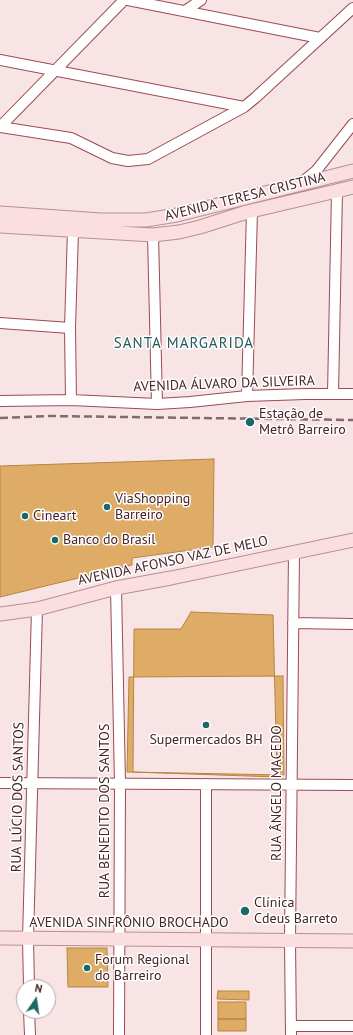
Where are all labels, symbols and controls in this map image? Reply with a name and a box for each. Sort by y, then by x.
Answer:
street label: AVENIDA TERESA CRISTINA [163,169,327,225]
district label: SANTA MARGARIDA [114,335,254,353]
street label: AVENIDA ÁLVARO DA SILVEIRA [133,372,315,396]
place label: Estação de Metrô Barreiro [259,406,346,438]
marker: Estação de Metrô Barreiro [244,416,256,428]
place label: ViaShopping Barreiro [115,491,190,524]
marker: ViaShopping Barreiro [102,502,112,512]
place label: Cineart [33,508,76,524]
marker: Cineart [20,511,30,521]
place label: Banco do Brasil [63,532,155,548]
street label: AVENIDA AFONSO VAZ DE MELO [76,533,270,589]
marker: Banco do Brasil [50,535,60,545]
marker: Supermercados BH [201,720,211,730]
street label: RUA LÚCIO DOS SANTOS [8,722,28,872]
street label: RUA BENEDITO DOS SANTOS [97,724,113,898]
street label: RUA ÂNGELO MACEDO [269,725,285,861]
place label: Supermercados BH [149,732,263,748]
place label: Clínica Cdeus Barreto [254,895,338,928]
marker: Clínica Cdeus Barreto [239,905,251,917]
street label: AVENIDA SINFRÔNIO BROCHADO [29,915,229,931]
place label: Forum Regional do Barreiro [95,952,189,984]
marker: Forum Regional do Barreiro [82,963,92,973]
north arrow [16,979,56,1019]
text: N [33,981,44,996]

